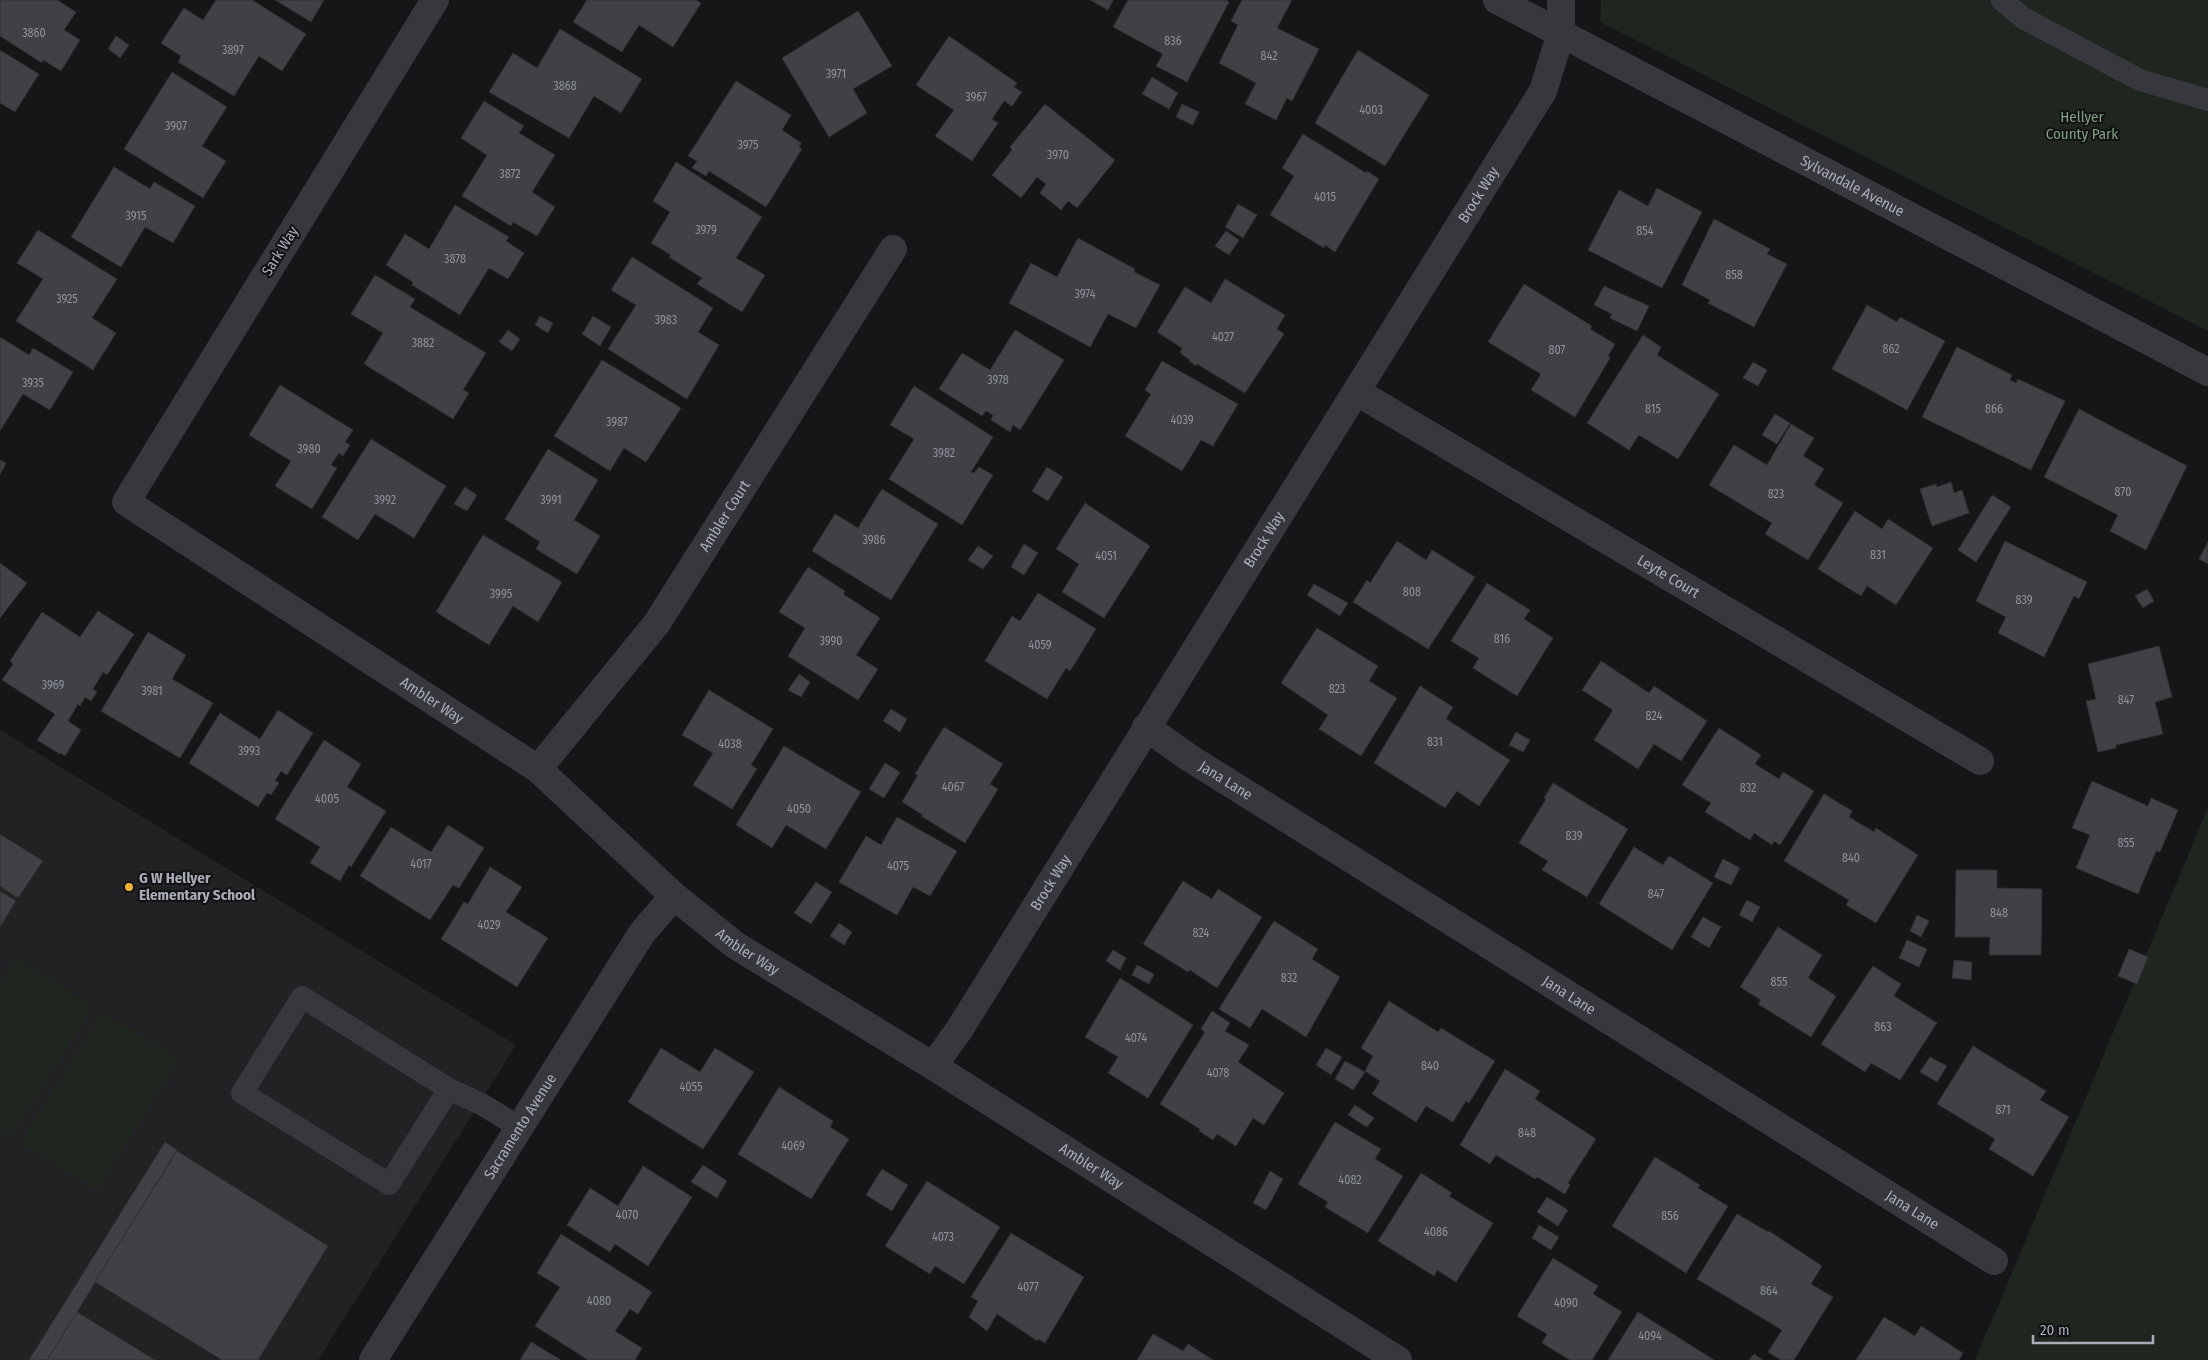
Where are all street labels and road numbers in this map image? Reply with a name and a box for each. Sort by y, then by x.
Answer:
street label: Sylvandale Avenue [1797,151,1907,220]
street label: Brock Way [1454,163,1503,226]
street label: Sark Way [258,223,302,279]
street label: Ambler Court [695,477,754,555]
street label: Brock Way [1240,508,1288,571]
street label: Leyte Court [1634,551,1703,602]
street label: Ambler Way [397,673,467,728]
street label: Jana Lane [1196,757,1256,804]
street label: Brock Way [1027,851,1075,914]
street label: Ambler Way [712,924,783,979]
street label: Jana Lane [1539,972,1599,1019]
street label: Sacramento Avenue [480,1070,560,1183]
street label: Ambler Way [1056,1139,1127,1193]
street label: Jana Lane [1882,1187,1942,1233]

